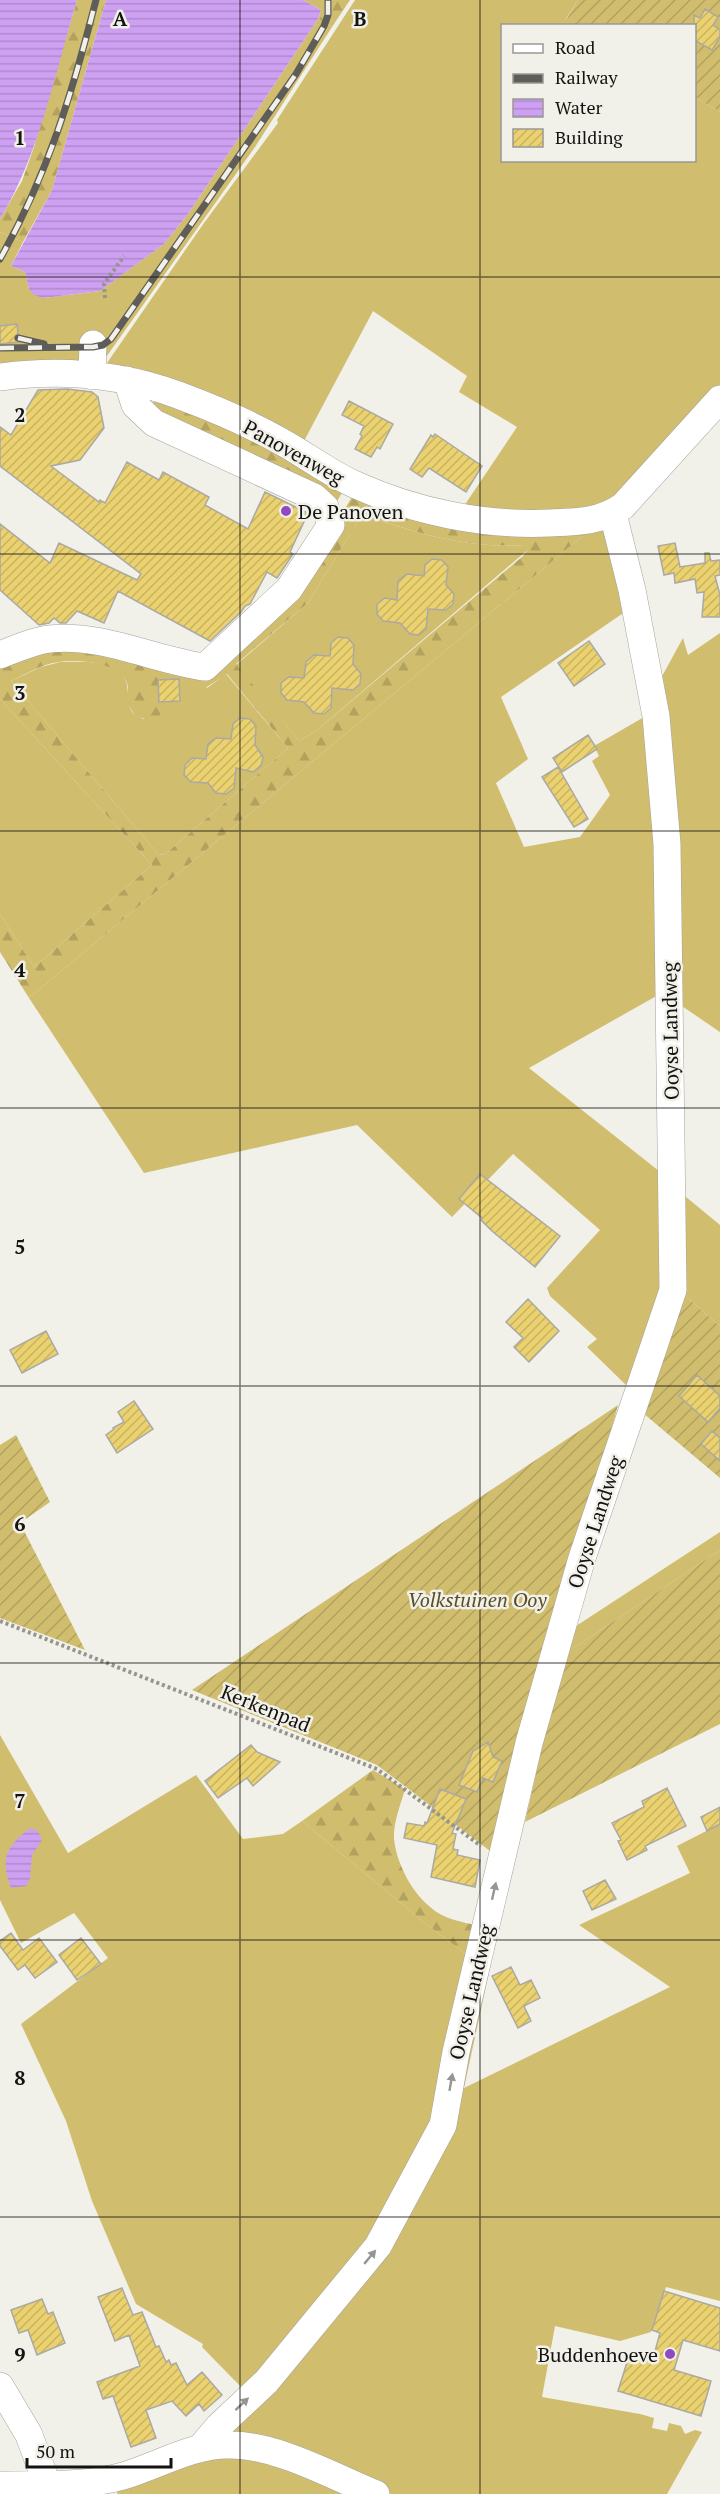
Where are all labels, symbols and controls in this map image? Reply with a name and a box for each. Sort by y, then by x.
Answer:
text: A [113,5,128,32]
text: B [354,5,367,32]
legend [501,24,696,162]
text: Road [555,35,595,59]
text: Railway [555,65,619,89]
text: Water [555,95,602,119]
text: 1 [14,124,26,151]
text: Building [555,125,623,149]
text: 2 [14,401,26,428]
street label: Panovenweg [239,413,350,491]
place label: De Panoven [298,498,403,525]
marker: De Panoven [279,504,293,518]
text: 3 [14,679,26,706]
text: 4 [14,956,26,983]
street label: Ooyse Landweg [655,961,685,1100]
text: 5 [14,1233,26,1260]
street label: Ooyse Landweg [561,1452,629,1592]
text: 6 [14,1510,26,1537]
park label: Volkstuinen Ooy [407,1586,547,1613]
street label: Kerkenpad [217,1678,315,1738]
text: 7 [14,1787,26,1814]
one-way arrow [489,1882,499,1901]
street label: Ooyse Landweg [442,1921,500,2062]
text: 8 [14,2064,26,2091]
one-way arrow [447,2072,456,2091]
one-way arrow [363,2249,375,2264]
text: 9 [14,2341,26,2368]
place label: Buddenhoeve [538,2341,658,2368]
marker: Buddenhoeve [663,2347,677,2361]
one-way arrow [235,2397,250,2411]
scale bar [27,2431,171,2469]
text: 50 m [36,2439,76,2463]

